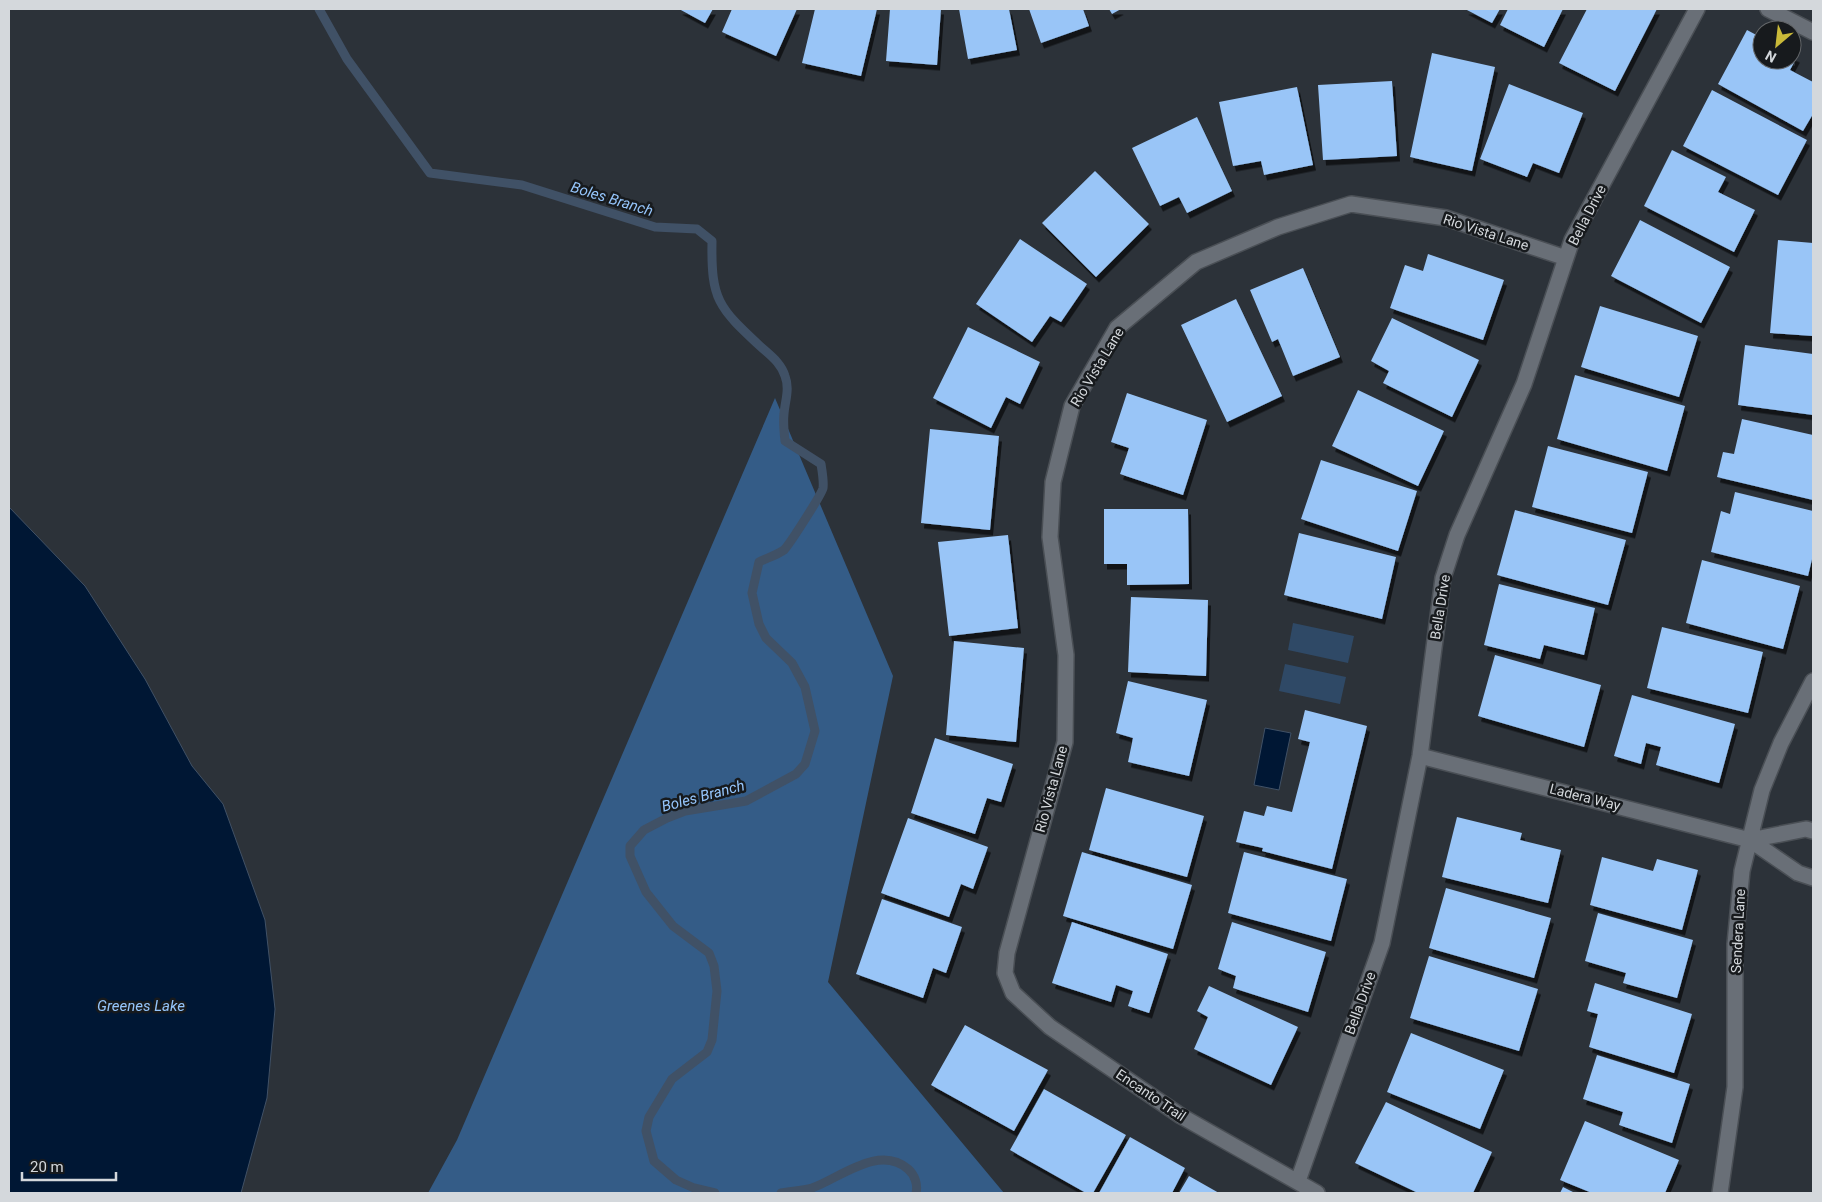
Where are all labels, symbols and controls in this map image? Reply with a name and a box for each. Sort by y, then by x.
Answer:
north arrow [1752,20,1802,70]
text: N [1763,47,1779,66]
water label: Boles Branch [569,178,655,220]
street label: Bella Drive [1565,182,1609,248]
street label: Rio Vista Lane [1441,211,1531,253]
street label: Rio Vista Lane [1067,325,1127,409]
street label: Bella Drive [1427,573,1453,641]
street label: Rio Vista Lane [1032,744,1070,834]
water label: Boles Branch [660,776,746,816]
street label: Ladera Way [1548,780,1622,814]
street label: Sendera Lane [1728,888,1748,974]
street label: Bella Drive [1341,969,1379,1037]
water label: Greenes Lake [97,997,185,1015]
street label: Encanto Trail [1113,1066,1189,1124]
scale bar [22,1150,116,1182]
text: 20 m [30,1158,64,1176]

